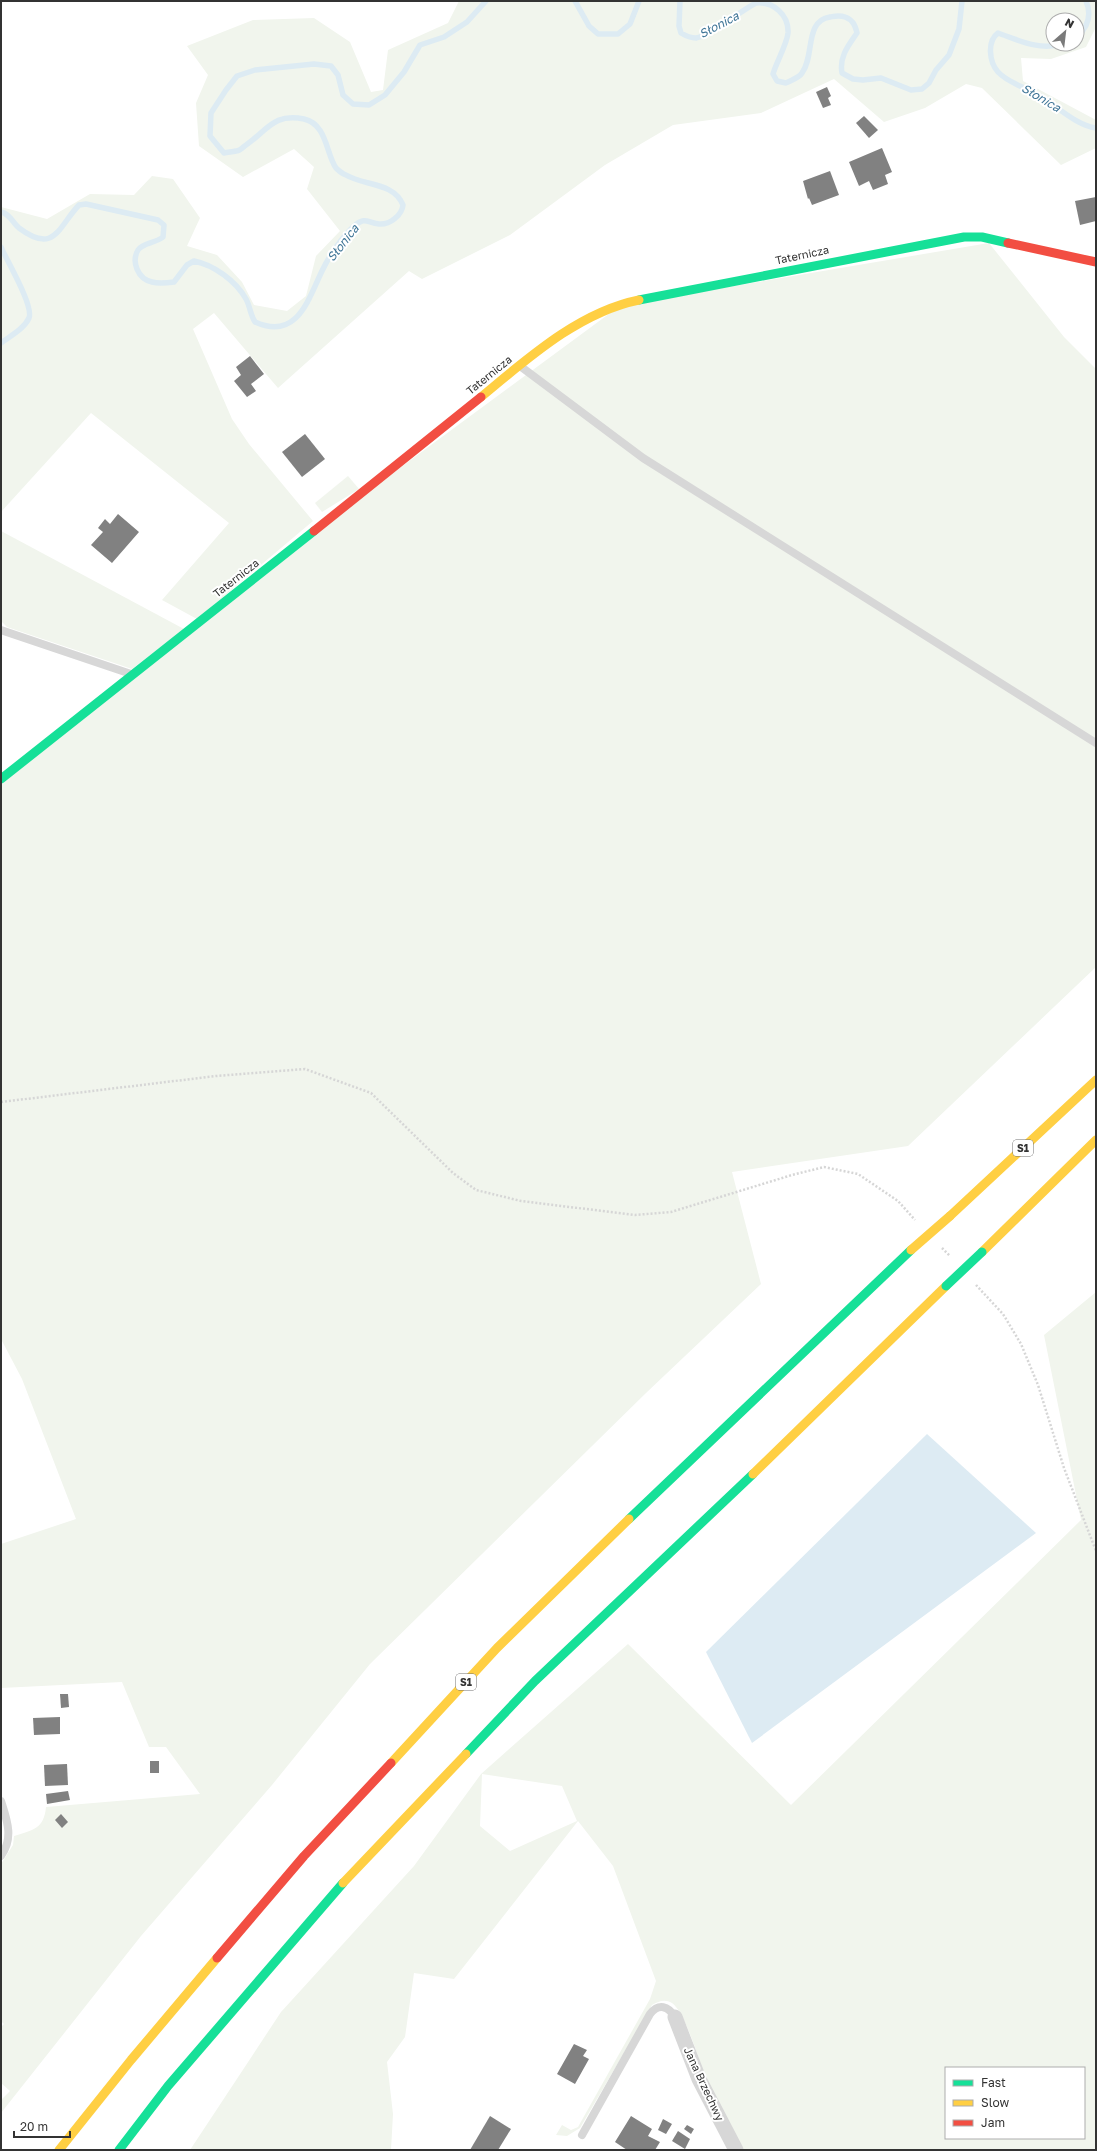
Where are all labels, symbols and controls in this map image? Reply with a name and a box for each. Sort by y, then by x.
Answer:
water label: Słonica [696,7,742,41]
north arrow [1045,12,1085,52]
text: N [1063,15,1077,30]
water label: Słonica [1019,80,1064,116]
water label: Słonica [324,220,362,264]
street label: Taternicza [774,242,830,267]
street label: Taternicza [463,352,514,397]
street label: Taternicza [210,556,261,600]
road number: S1 [1013,1140,1033,1156]
road number: S1 [456,1674,476,1690]
street label: Jana Brzechwy [682,2045,727,2123]
legend [945,2067,1085,2139]
text: Fast [981,2075,1006,2090]
text: Slow [981,2095,1009,2110]
scale bar [14,2113,70,2139]
text: Jam [981,2115,1005,2130]
text: 20 m [20,2119,48,2134]

